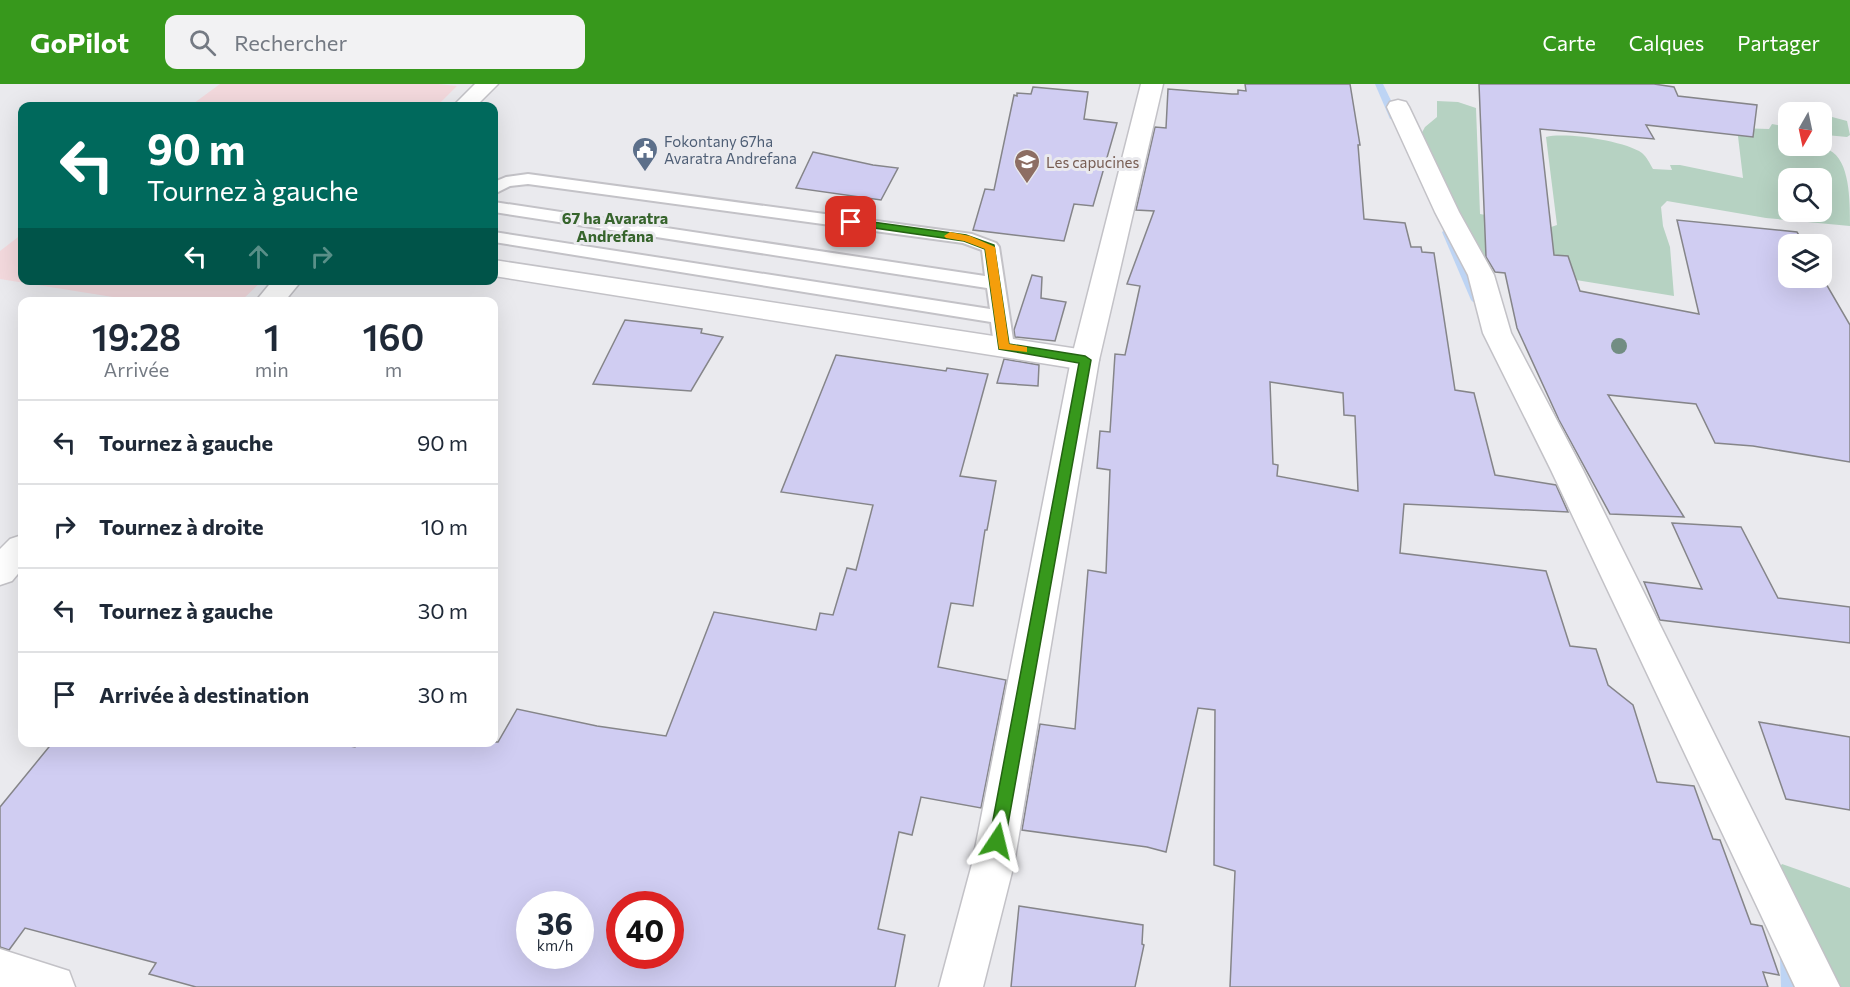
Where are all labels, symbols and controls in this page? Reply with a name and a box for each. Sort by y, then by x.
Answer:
search box [165,15,585,69]
text: GoPilot [30,25,129,59]
icon: search [186,26,219,59]
text: Rechercher [234,29,347,56]
text: Carte [1543,30,1596,55]
text: Calques [1629,30,1704,55]
text: Partager [1737,30,1820,55]
north arrow [1778,102,1832,156]
map controls [1778,102,1832,288]
text: 90 m [147,122,246,174]
icon: left [48,126,126,204]
place label: Fokontany 67ha Avaratra Andrefana [664,132,797,167]
public building icon: Fokontany 67ha Avaratra Andrefana [630,135,660,173]
school or university icon: Les capucines [1012,147,1042,185]
place label: Les capucines [1046,153,1139,171]
button: search [1778,168,1832,222]
text: Tournez à gauche [147,174,358,207]
pin [825,196,876,247]
icon: arrive [834,205,867,238]
district label: 67 ha Avaratra Andrefana [562,208,668,245]
button: layers [1778,234,1832,288]
icon: left [179,240,212,273]
icon: ahead [242,240,275,273]
icon: right [305,240,338,273]
text: 19:28 [92,314,181,358]
text: 1 [264,314,280,358]
text: 160 [362,314,424,358]
text: Arrivée [103,357,169,381]
text: min [255,357,289,381]
text: m [385,357,402,381]
icon: left [48,426,81,459]
text: Tournez à gauche [99,429,273,456]
text: 90 m [417,429,468,456]
icon: right [48,510,81,543]
text: Tournez à droite [99,513,264,540]
text: 10 m [421,513,468,540]
icon: left [48,594,81,627]
text: Tournez à gauche [99,597,273,624]
text: 30 m [418,597,468,624]
icon: arrive [48,678,81,711]
text: Arrivée à destination [99,681,309,708]
text: 30 m [418,681,468,708]
position arrow [965,809,1029,873]
speed limit sign: 40 [606,891,684,969]
text: 36 [537,904,573,941]
text: km/h [537,936,573,954]

